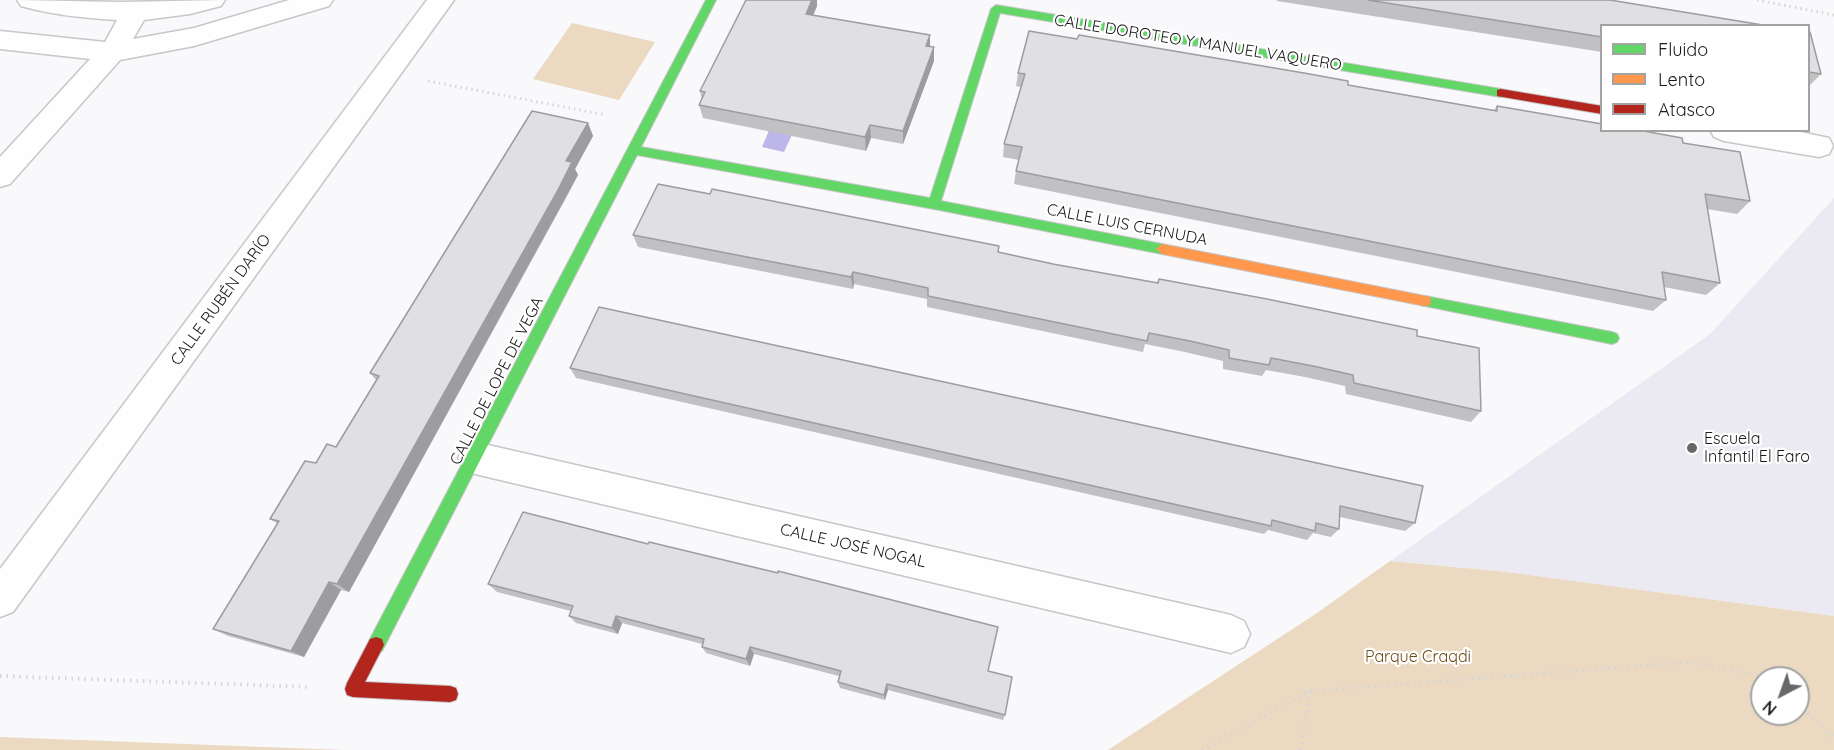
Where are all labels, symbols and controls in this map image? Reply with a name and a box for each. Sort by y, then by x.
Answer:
street label: CALLE DOROTEO Y MANUEL VAQUERO [1053,11,1343,75]
legend [1600,24,1810,132]
text: Fluido [1658,38,1708,61]
text: Lento [1658,68,1705,91]
text: Atasco [1658,98,1715,121]
street label: CALLE LUIS CERNUDA [1045,200,1209,250]
street label: CALLE RUBÉN DARÍO [167,231,275,369]
street label: CALLE DE LOPE DE VEGA [446,294,548,468]
place label: Escuela Infantil El Faro [1704,429,1810,467]
marker: Escuela Infantil El Faro [1685,441,1699,455]
street label: CALLE JOSÉ NOGAL [778,520,928,572]
park label: Parque Craqdi [1365,647,1471,667]
north arrow [1750,666,1810,726]
text: N [1759,697,1781,719]

